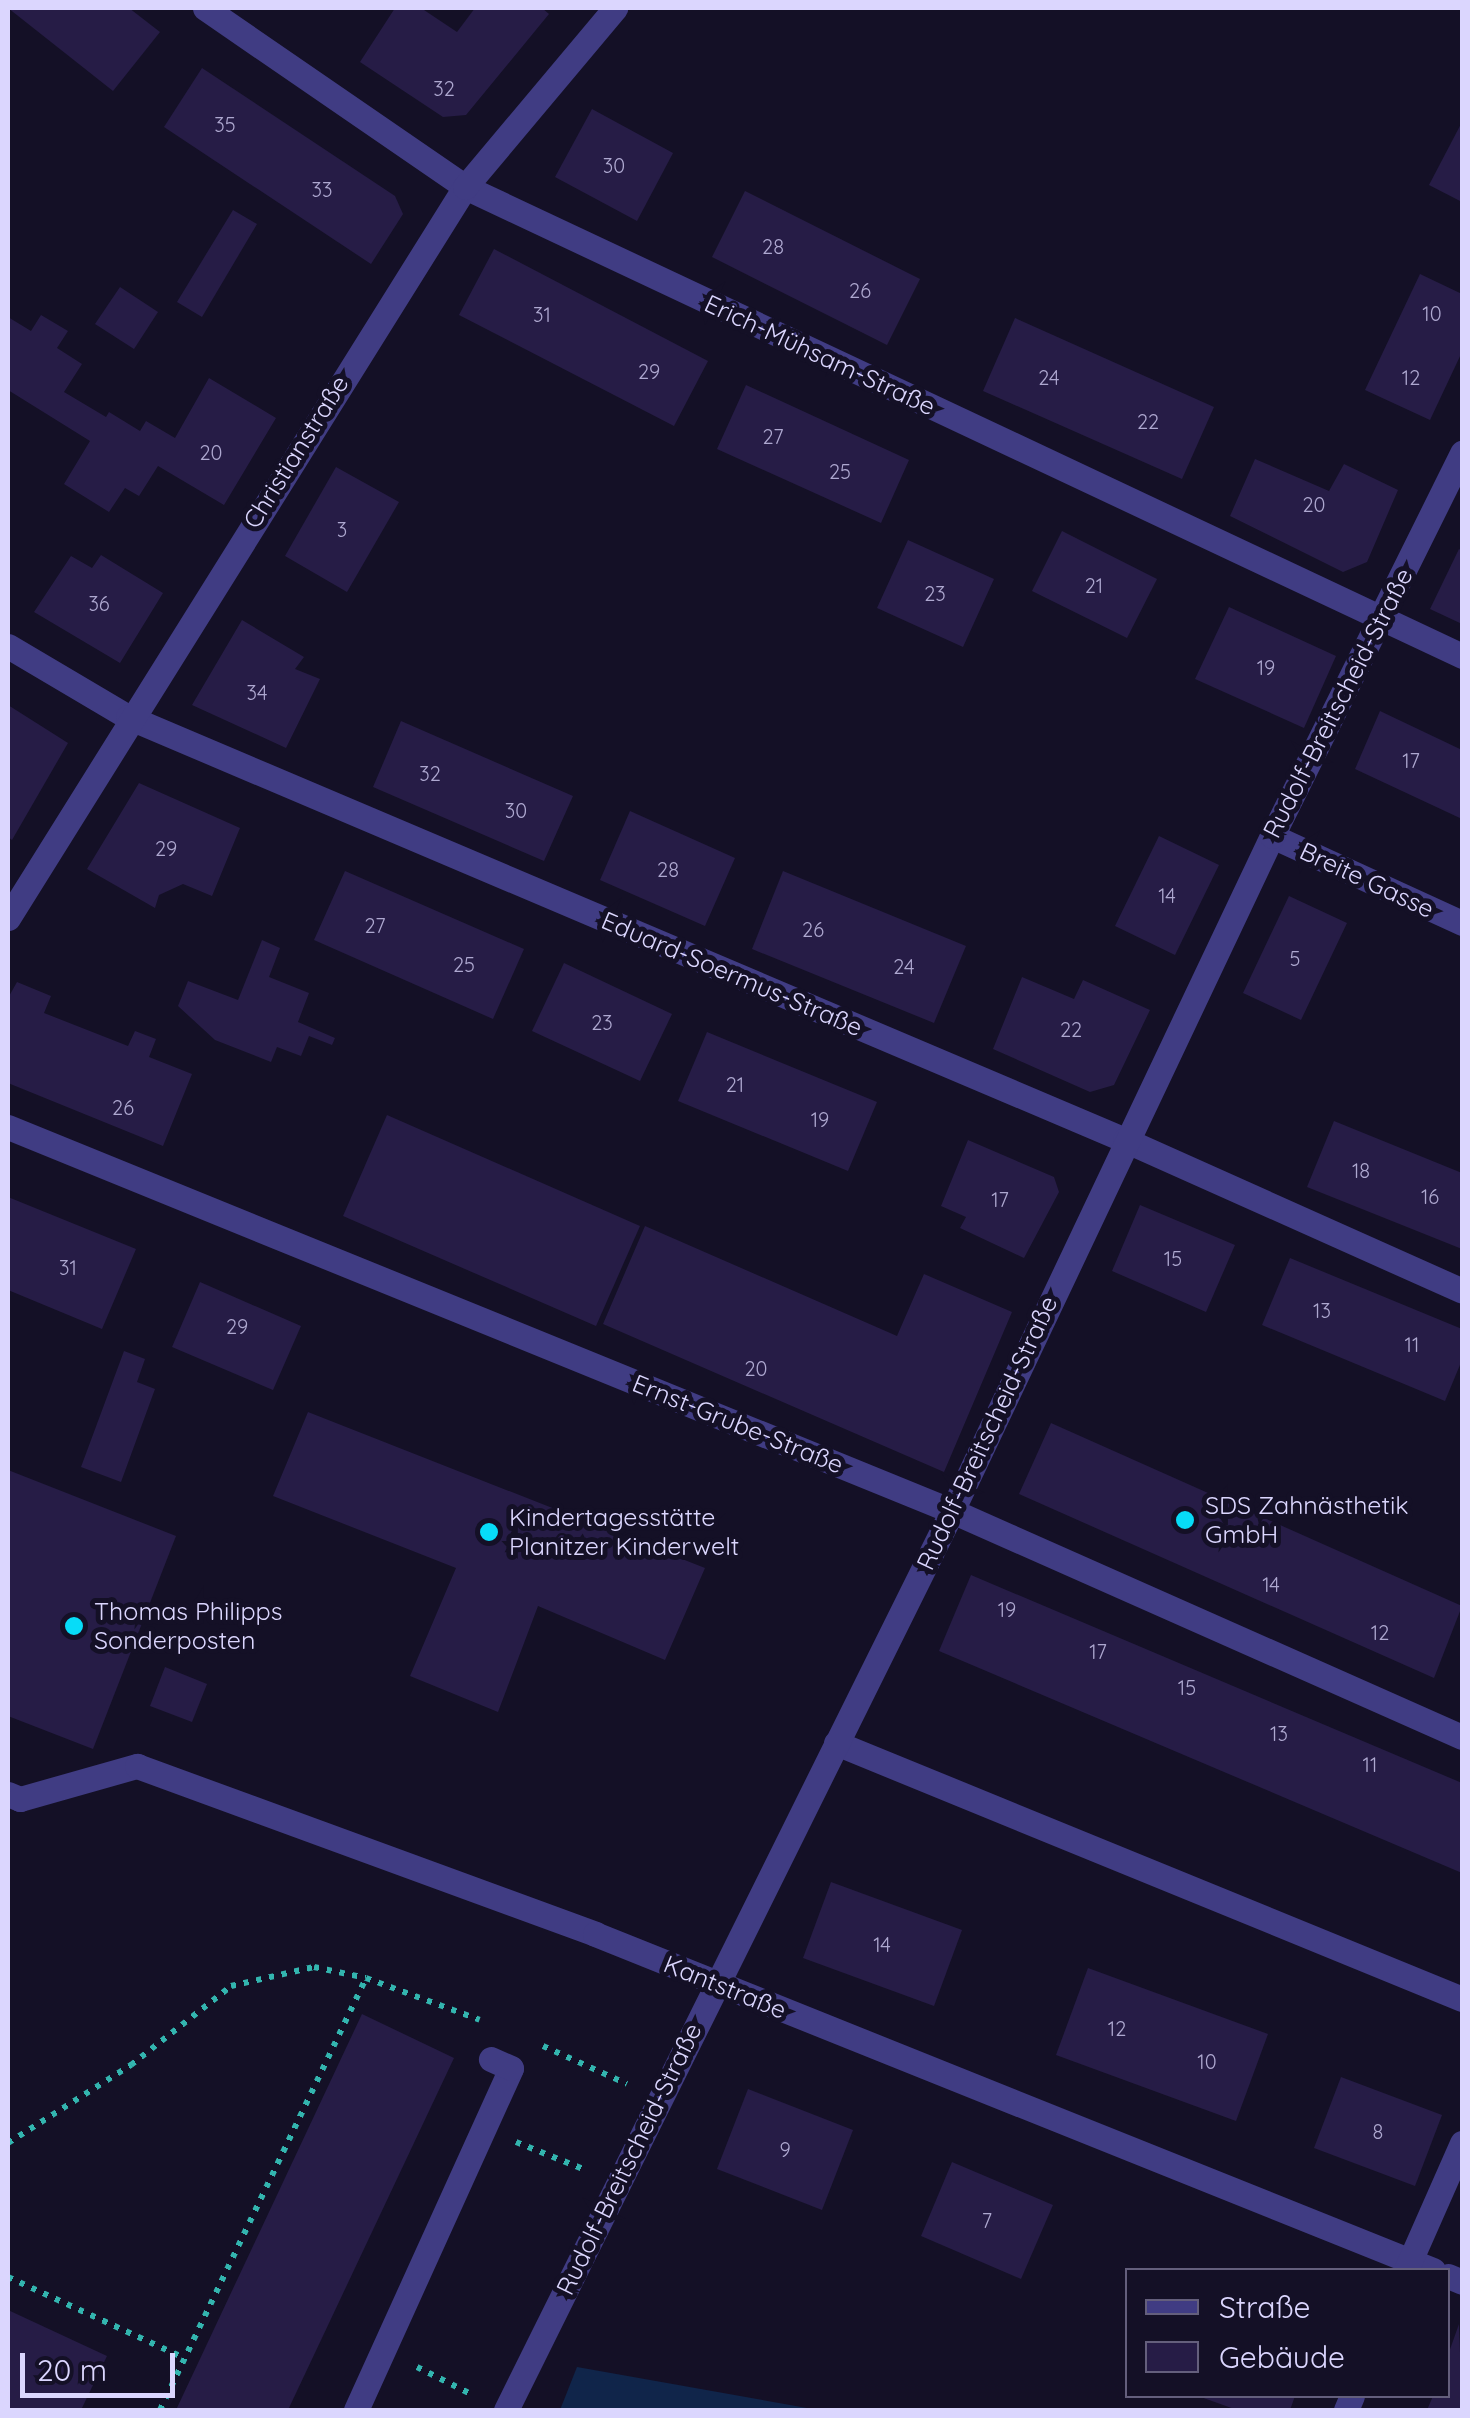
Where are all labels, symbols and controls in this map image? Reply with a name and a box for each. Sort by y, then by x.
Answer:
house number: 32 [433,76,455,100]
house number: 35 [214,112,236,136]
house number: 30 [603,153,625,177]
house number: 33 [312,177,332,201]
house number: 28 [762,234,784,258]
house number: 26 [849,278,871,302]
street label: Erich-Mühsam-Straße [700,288,940,422]
house number: 10 [1422,301,1442,325]
house number: 31 [533,302,551,326]
house number: 29 [638,359,660,383]
house number: 24 [1038,365,1060,389]
house number: 12 [1402,365,1420,389]
street label: Christianstraße [237,370,355,534]
house number: 22 [1137,409,1159,433]
house number: 27 [763,424,783,448]
house number: 20 [200,440,222,464]
house number: 25 [829,459,851,483]
house number: 20 [1303,492,1325,516]
house number: 3 [337,517,347,541]
street label: Rudolf-Breitscheid-Straße [1257,563,1419,843]
house number: 21 [1085,573,1103,597]
house number: 23 [924,581,946,605]
house number: 36 [88,591,110,615]
house number: 19 [1257,655,1275,679]
house number: 34 [246,680,268,704]
house number: 17 [1402,748,1420,772]
house number: 32 [419,761,441,785]
house number: 30 [505,798,527,822]
house number: 29 [155,836,177,860]
street label: Breite Gasse [1295,836,1439,924]
house number: 28 [657,857,679,881]
house number: 14 [1158,883,1176,907]
street label: Eduard-Soermus-Straße [597,905,867,1043]
house number: 27 [365,913,385,937]
house number: 26 [802,917,824,941]
house number: 5 [1290,946,1300,970]
house number: 25 [453,952,475,976]
house number: 24 [893,954,915,978]
house number: 23 [591,1010,613,1034]
house number: 22 [1060,1017,1082,1041]
house number: 21 [726,1072,744,1096]
house number: 26 [112,1095,134,1119]
house number: 19 [811,1107,829,1131]
house number: 18 [1352,1158,1370,1182]
house number: 16 [1421,1184,1439,1208]
house number: 17 [991,1187,1009,1211]
house number: 15 [1164,1246,1182,1270]
house number: 31 [59,1255,77,1279]
street label: Rudolf-Breitscheid-Straße [910,1291,1064,1575]
house number: 13 [1313,1298,1331,1322]
house number: 29 [226,1314,248,1338]
house number: 11 [1405,1332,1419,1356]
house number: 20 [745,1356,767,1380]
street label: Ernst-Grube-Straße [628,1368,848,1480]
place label: SDS Zahnästhetik GmbH [1205,1491,1409,1550]
place label: Kindertagesstätte Planitzer Kinderwelt [509,1503,739,1562]
marker: SDS Zahnästhetik GmbH [1174,1509,1196,1531]
marker: Kindertagesstätte Planitzer Kinderwelt [478,1521,500,1543]
house number: 14 [1262,1572,1280,1596]
place label: Thomas Philipps Sonderposten [94,1597,282,1656]
house number: 19 [998,1597,1016,1621]
marker: Thomas Philipps Sonderposten [63,1615,85,1637]
house number: 12 [1371,1620,1389,1644]
house number: 17 [1089,1639,1107,1663]
house number: 15 [1178,1675,1196,1699]
house number: 13 [1270,1721,1288,1745]
house number: 11 [1363,1752,1377,1776]
house number: 14 [873,1932,891,1956]
street label: Kantstraße [659,1949,791,2025]
house number: 12 [1108,2016,1126,2040]
street label: Rudolf-Breitscheid-Straße [550,2018,708,2300]
house number: 10 [1197,2049,1217,2073]
house number: 8 [1373,2119,1383,2143]
house number: 9 [779,2137,791,2161]
house number: 7 [982,2208,992,2232]
legend [1125,2268,1450,2398]
text: Straße [1219,2288,1311,2326]
scale bar [25,2333,180,2395]
text: Gebäude [1219,2338,1345,2376]
text: 20 m [37,2351,107,2389]

